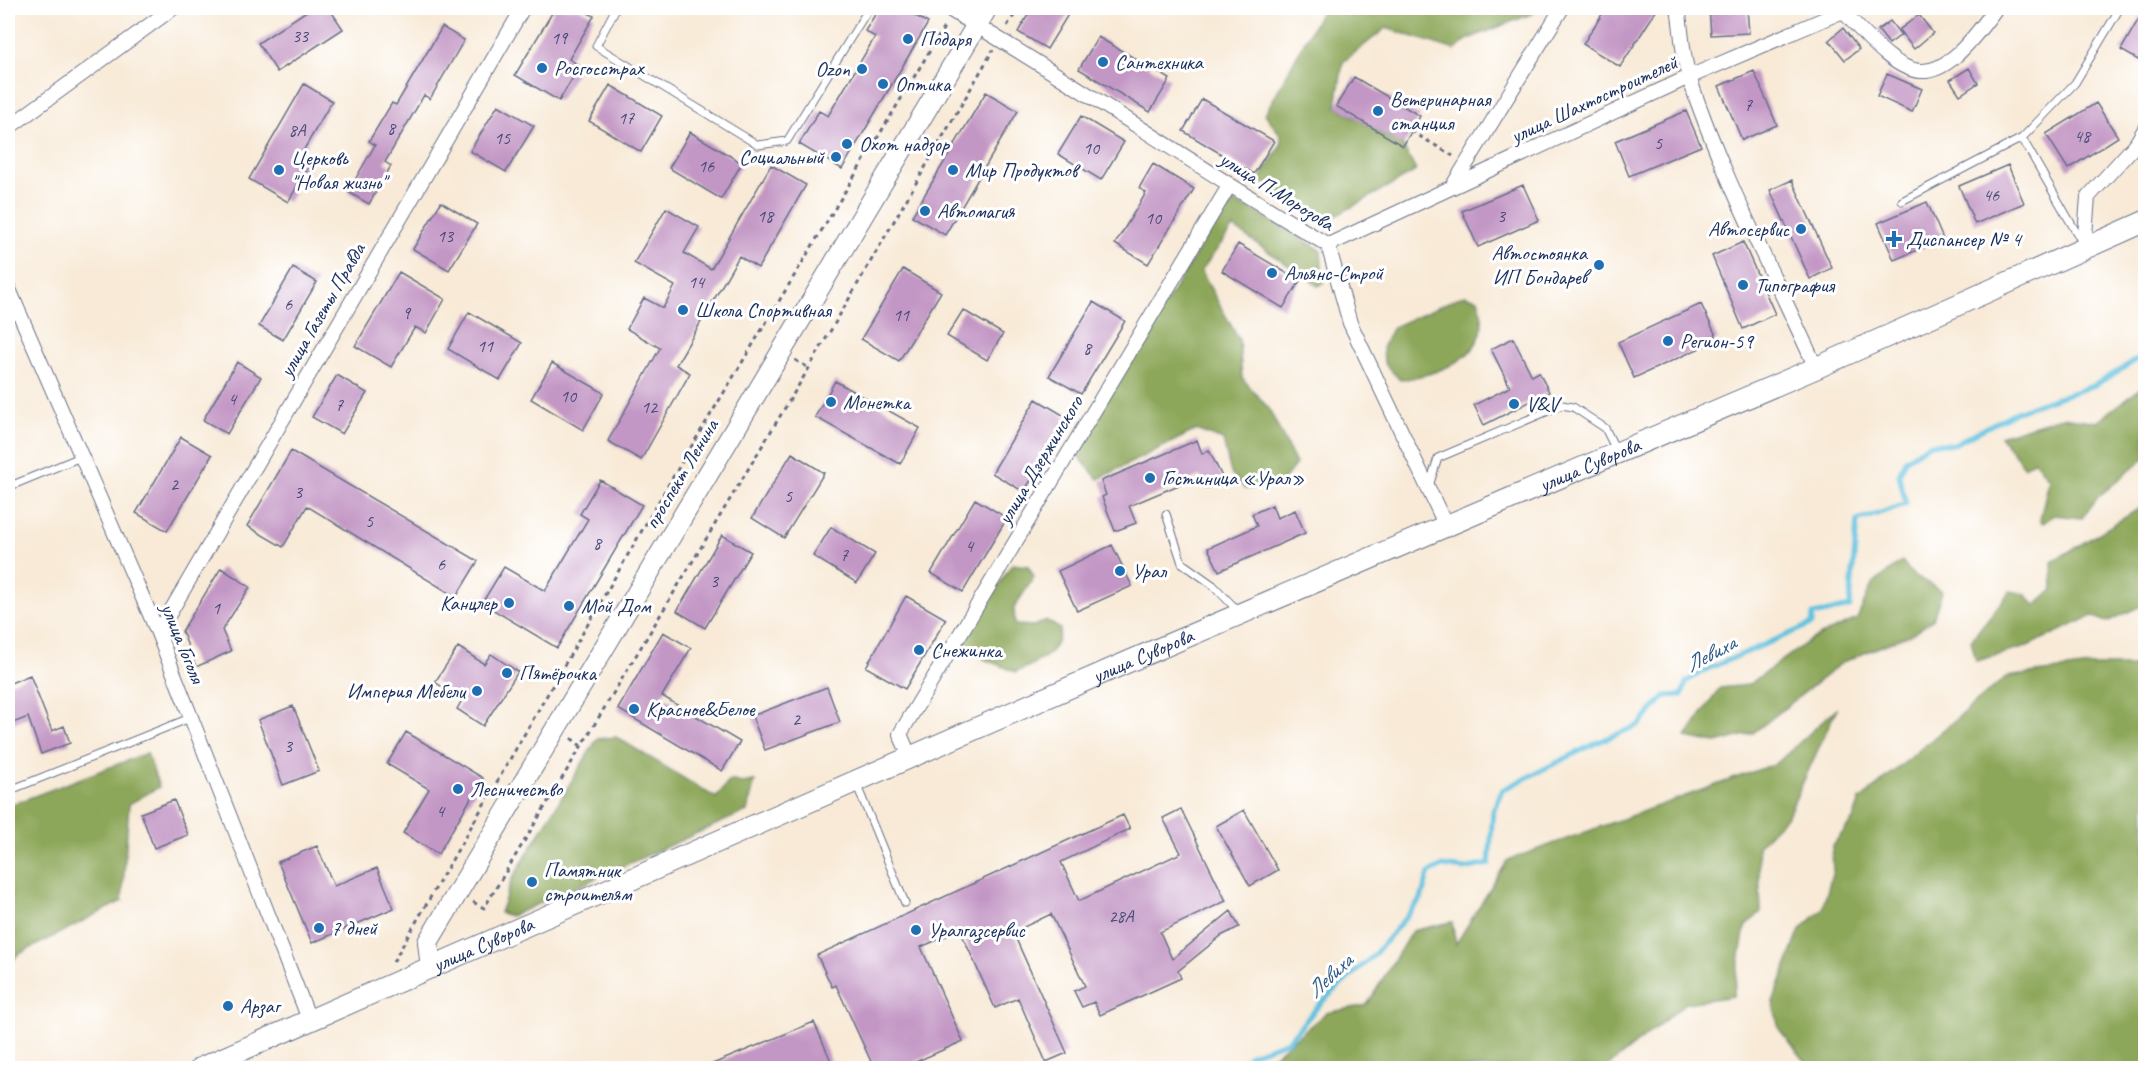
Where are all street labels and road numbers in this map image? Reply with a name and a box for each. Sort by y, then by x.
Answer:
street label: улица Шахтостроителей [1505,48,1683,150]
street label: улица П.Морозова [1213,145,1340,237]
street label: улица Газеты Правда [272,237,372,383]
street label: улица Дзержинского [990,390,1089,531]
street label: проспект Ленина [638,413,725,534]
street label: улица Суворова [1533,431,1646,499]
street label: улица Гоголя [154,597,211,688]
street label: улица Суворова [1086,622,1199,690]
street label: улица Суворова [427,910,539,979]

